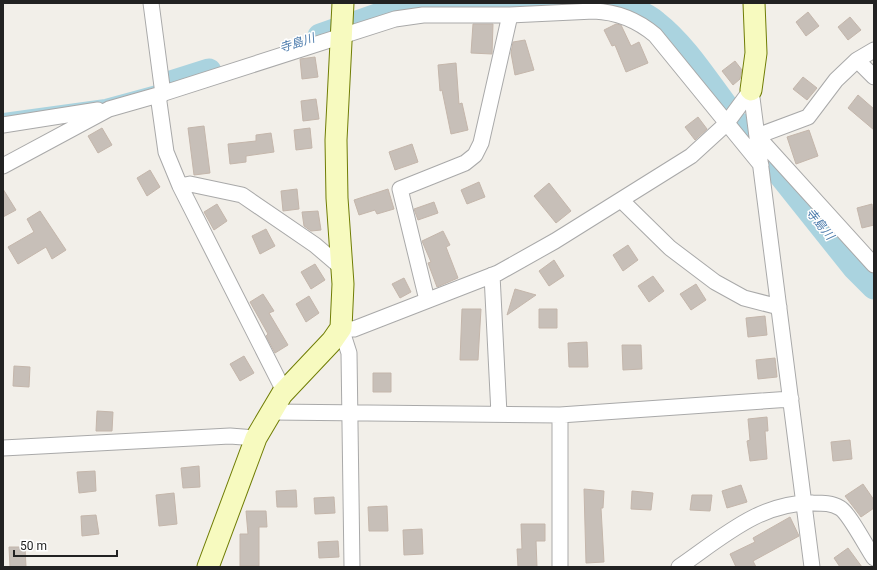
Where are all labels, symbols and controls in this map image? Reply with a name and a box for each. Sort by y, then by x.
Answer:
water label: 寺島川 [278,30,318,55]
water label: 寺島川 [803,206,838,244]
scale bar [14,532,117,558]
text: 50 m [20,539,47,553]

